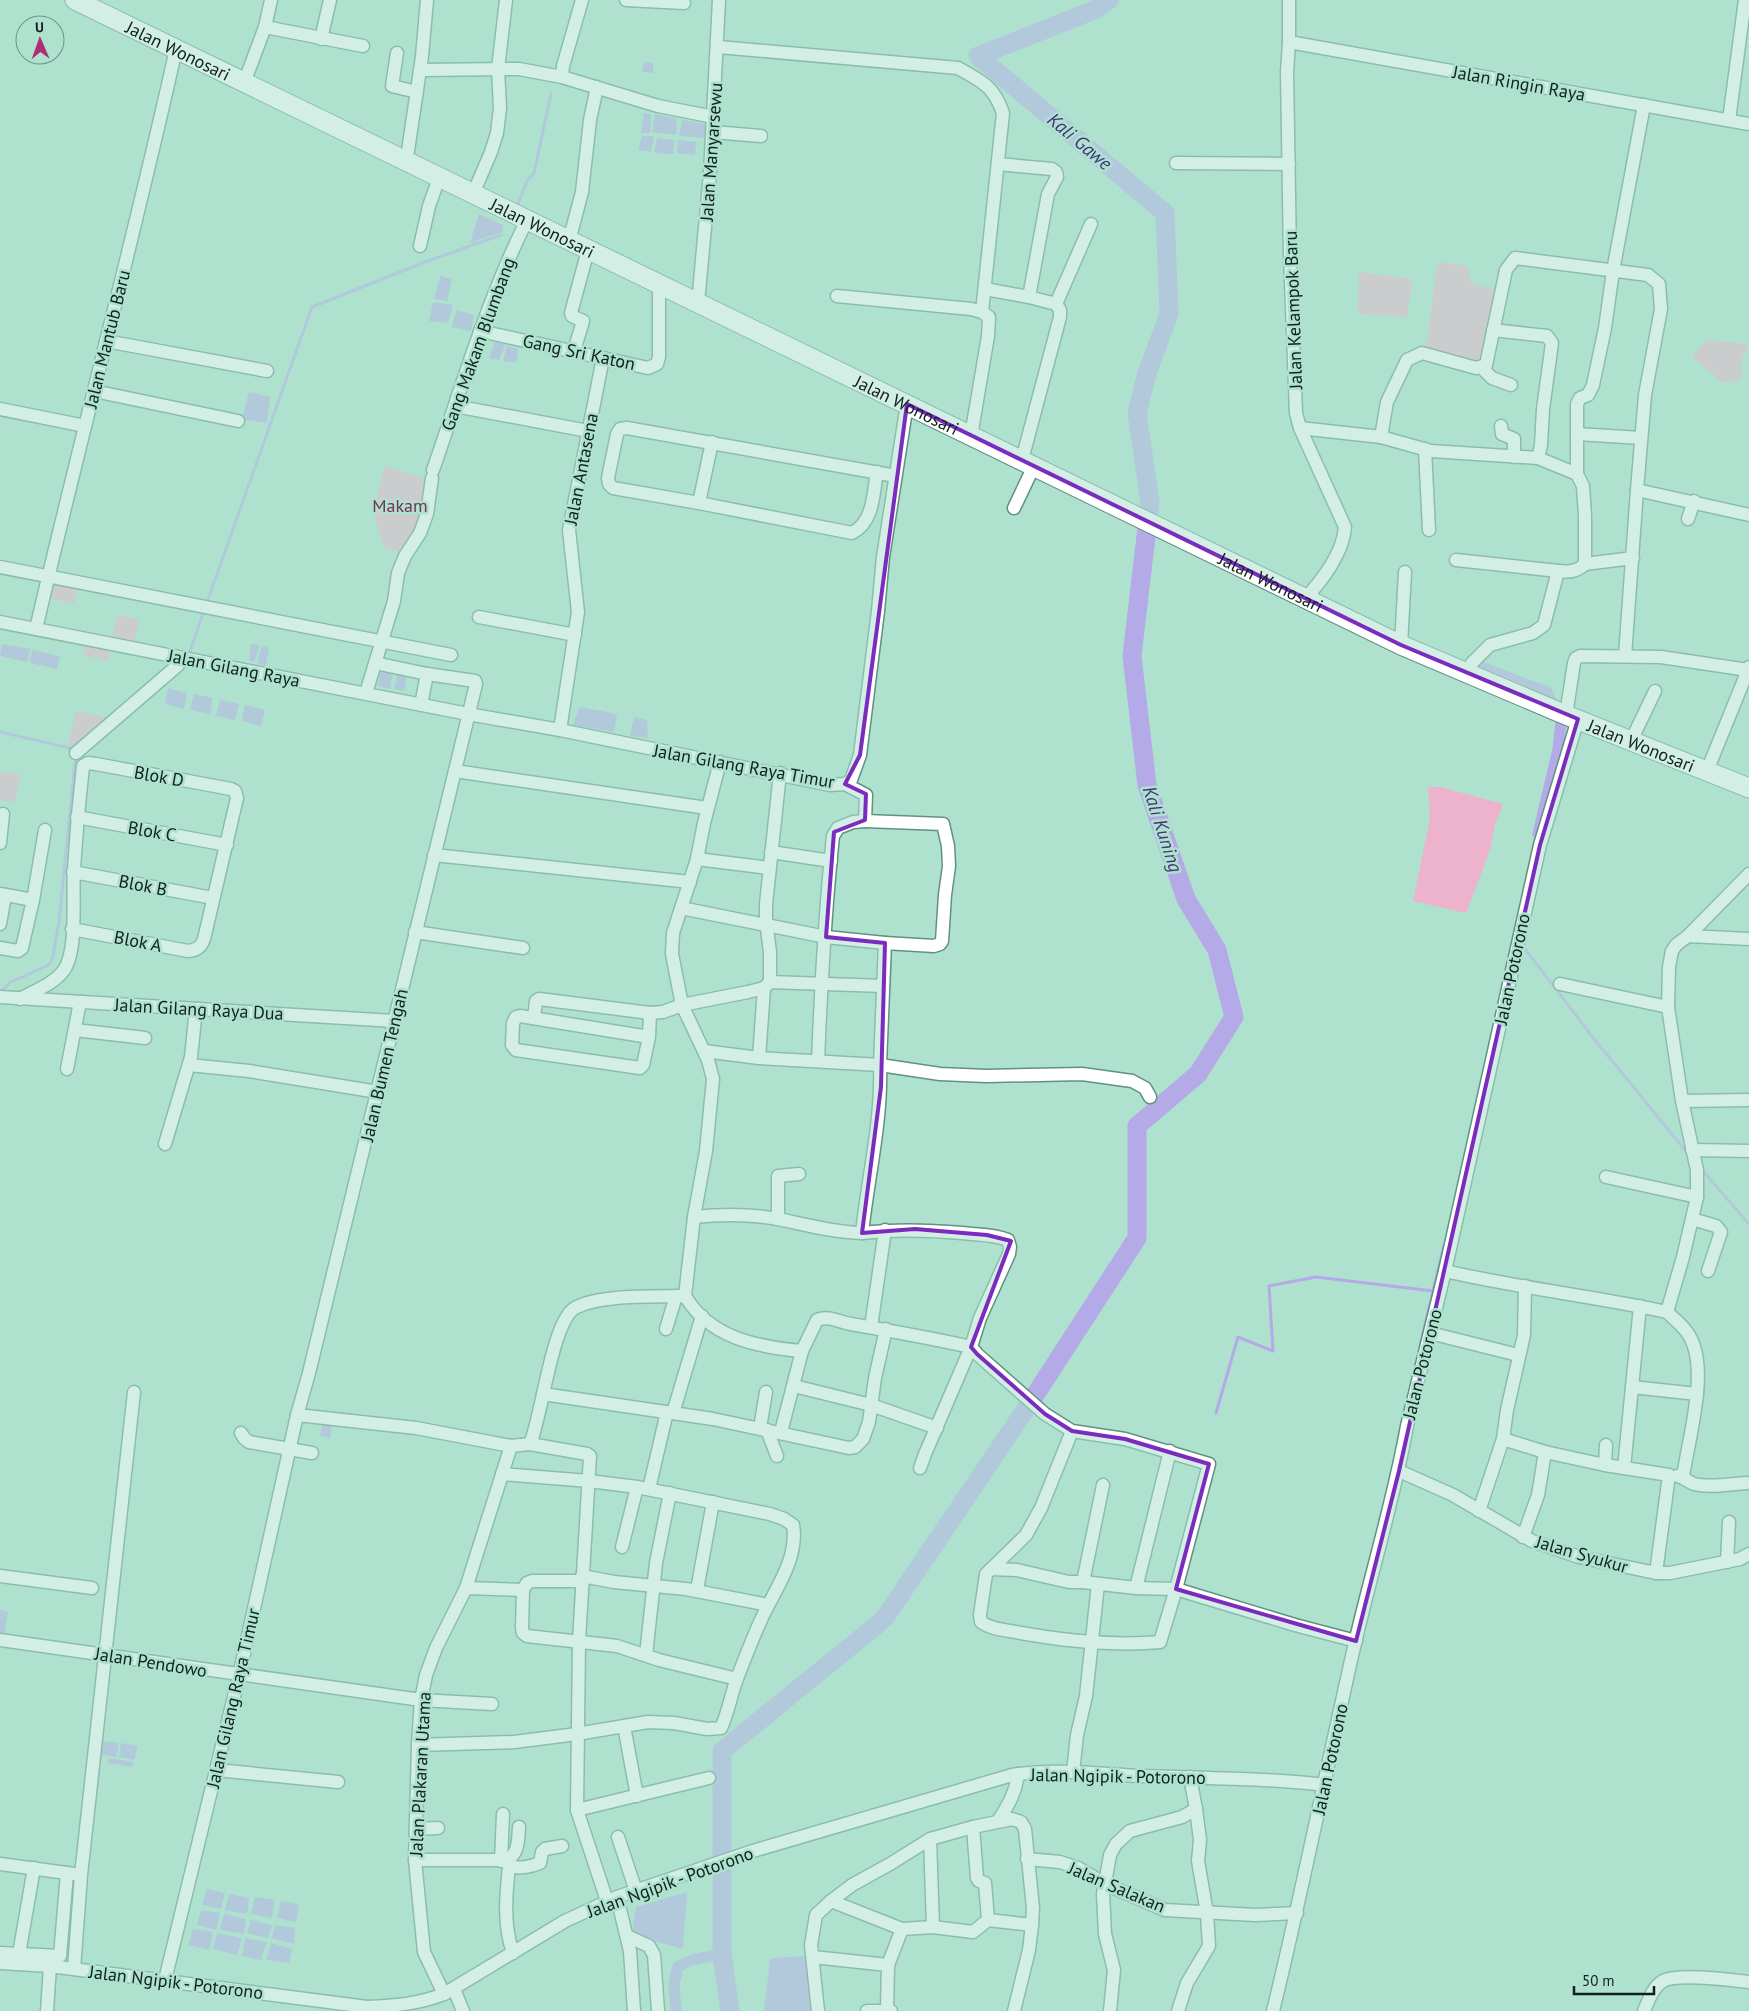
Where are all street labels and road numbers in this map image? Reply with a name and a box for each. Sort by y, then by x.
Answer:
street label: Jalan Wonosari [121,15,234,85]
street label: Jalan Ringin Raya [1450,60,1587,106]
street label: Jalan Manyarsewu [695,82,727,223]
street label: Jalan Wonosari [486,192,599,263]
street label: Jalan Kelampok Baru [1279,230,1307,391]
street label: Gang Makam Blumbang [436,254,520,434]
street label: Jalan Mantub Baru [78,268,135,411]
street label: Gang Sri Katon [521,329,637,375]
street label: Jalan Wonosari [850,369,963,440]
street label: Jalan Antasena [559,411,603,528]
street label: Jalan Wonosari [1214,546,1327,617]
street label: Jalan Gilang Raya [165,644,302,692]
street label: Jalan Wonosari [1584,713,1698,777]
street label: Jalan Gilang Raya Timur [651,739,836,793]
street label: Blok D [132,760,186,792]
street label: Blok C [126,815,178,847]
street label: Blok B [117,869,169,901]
street label: Jalan Potorono [1489,911,1535,1028]
street label: Blok A [112,925,164,957]
street label: Jalan Bumen Tengah [355,986,413,1145]
street label: Jalan Gilang Raya Dua [113,993,284,1025]
street label: Jalan Potorono [1397,1306,1447,1423]
street label: Jalan Syukur [1532,1530,1631,1578]
street label: Jalan Gilang Raya Timur [201,1606,265,1791]
street label: Jalan Pendowo [92,1642,209,1682]
street label: Jalan Plakaran Utama [404,1691,436,1858]
street label: Jalan Potorono [1307,1701,1353,1818]
street label: Jalan Ngipik - Potorono [1029,1763,1206,1789]
street label: Jalan Ngipik - Potorono [583,1841,756,1923]
street label: Jalan Salakan [1064,1856,1169,1918]
street label: Jalan Ngipik - Potorono [87,1960,264,2004]

